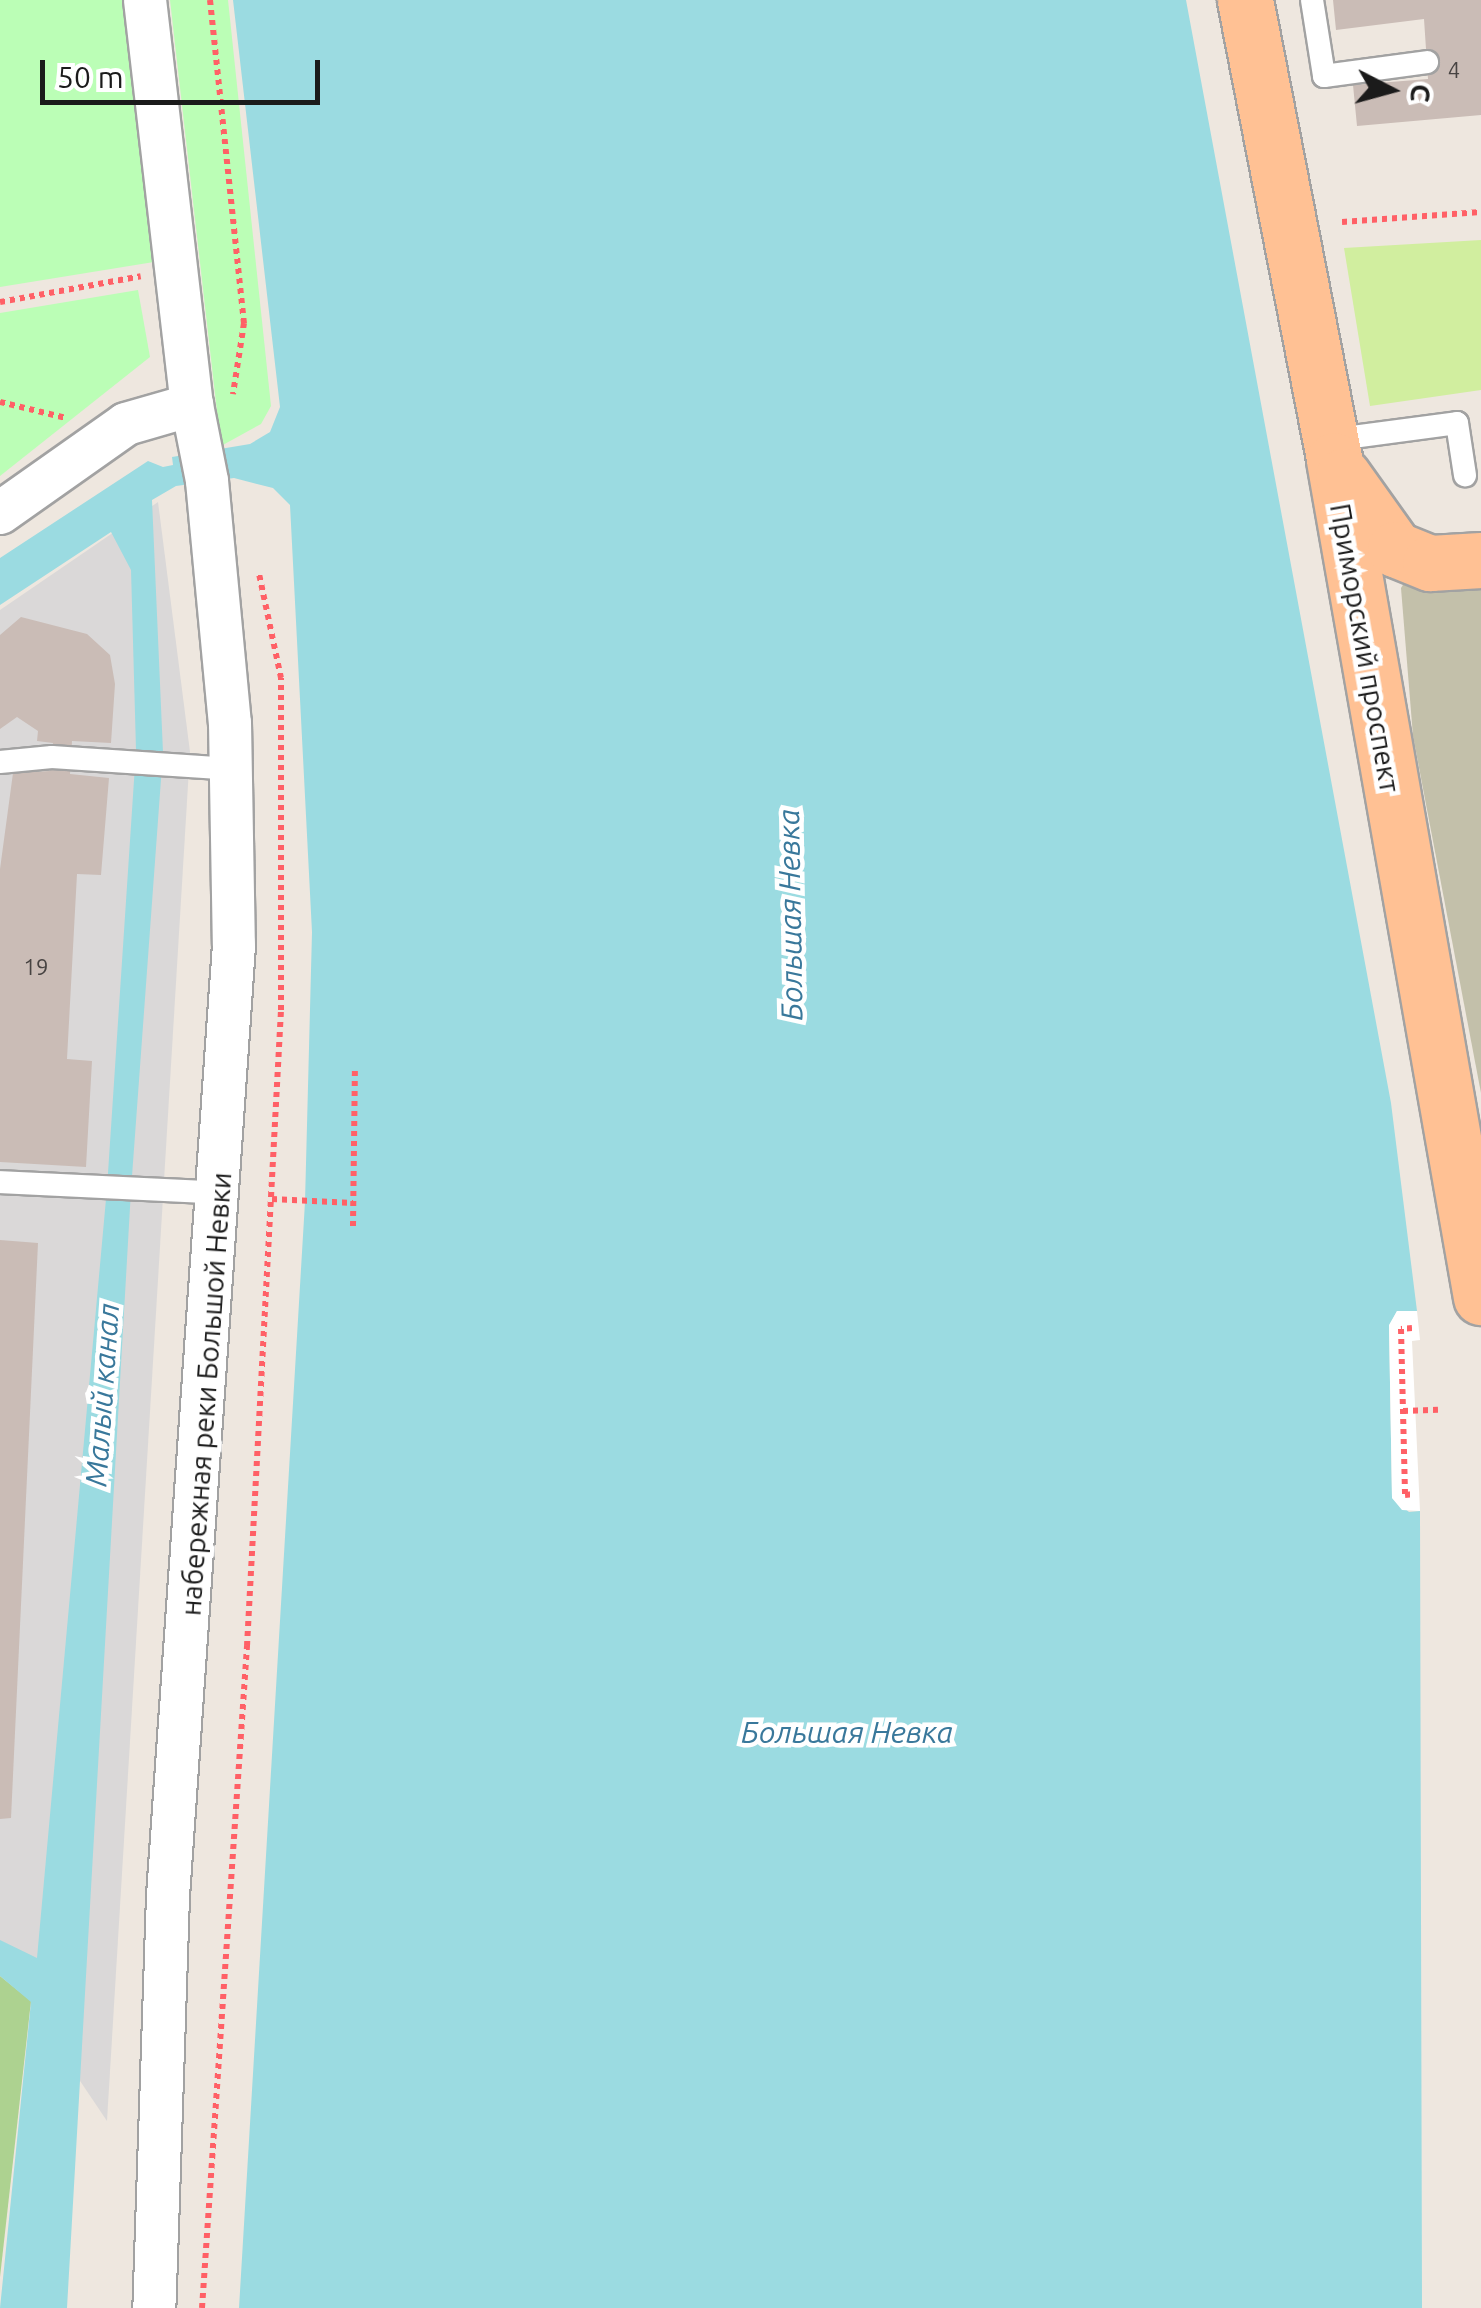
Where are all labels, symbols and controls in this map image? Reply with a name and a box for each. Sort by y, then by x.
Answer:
scale bar [45,40,325,102]
north arrow [1341,40,1441,140]
house number: 4 [1448,57,1460,83]
text: 50 m [57,60,124,94]
text: С [1405,83,1438,104]
street label: Приморский проспект [1323,501,1407,795]
water label: Большая Невка [770,809,810,1021]
house number: 19 [24,954,48,980]
street label: набережная реки Большой Невки [174,1171,238,1617]
water label: Малый канал [78,1302,126,1488]
water label: Большая Невка [741,1714,953,1750]

